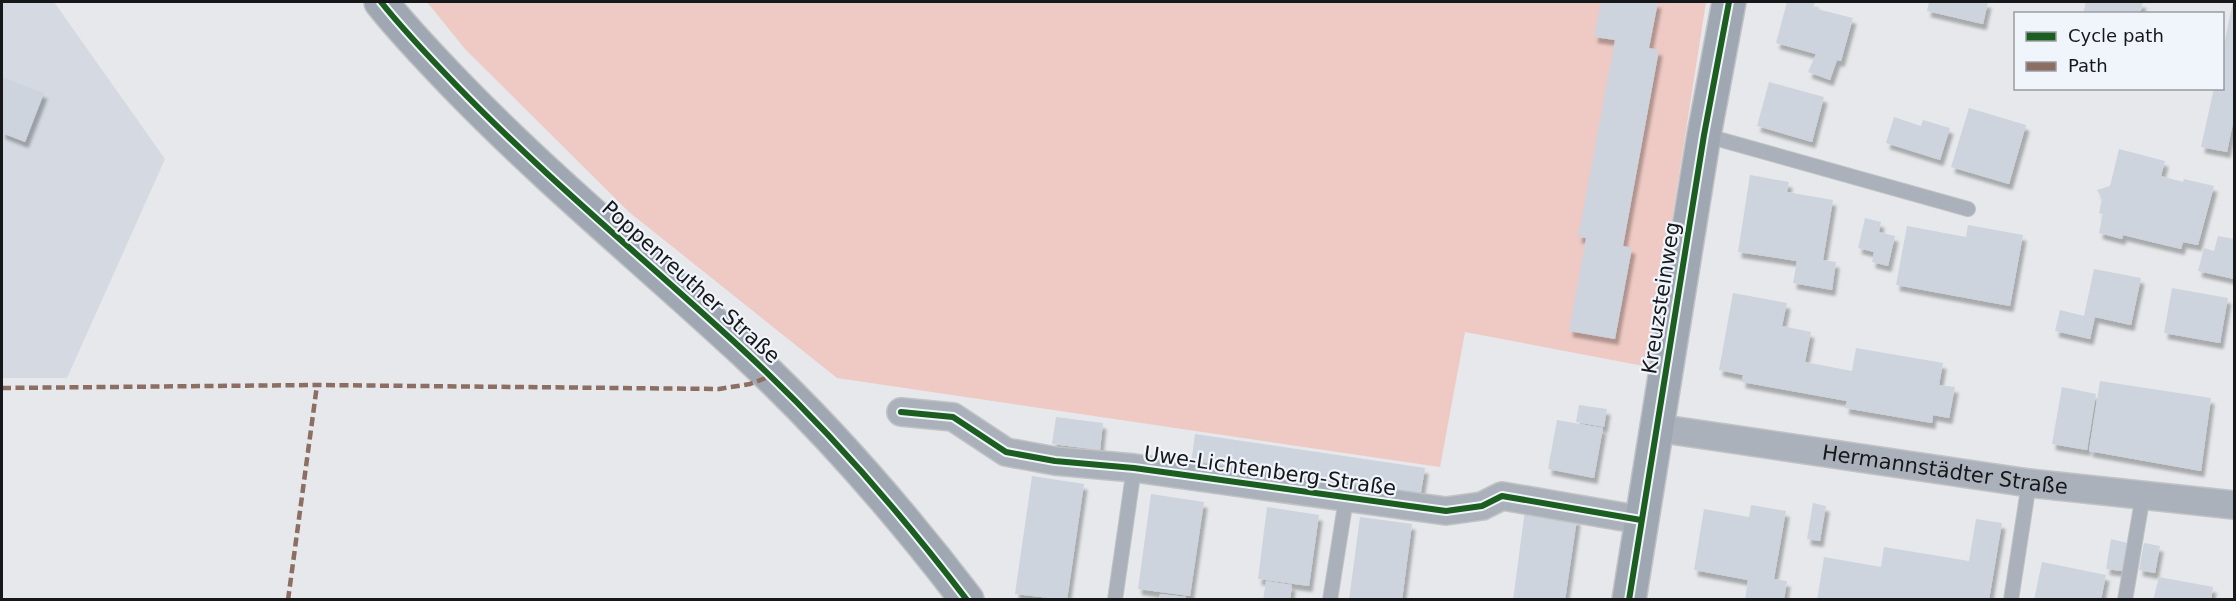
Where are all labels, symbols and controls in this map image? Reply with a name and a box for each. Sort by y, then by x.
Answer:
legend [2014,12,2224,90]
text: Cycle path [2068,25,2164,46]
text: Path [2068,55,2108,76]
street label: Poppenreuther Straße [597,196,785,368]
street label: Kreuzsteinweg [1637,220,1685,376]
street label: Uwe-Lichtenberg-Straße [1142,441,1398,501]
street label: Hermannstädter Straße [1820,441,2069,499]

